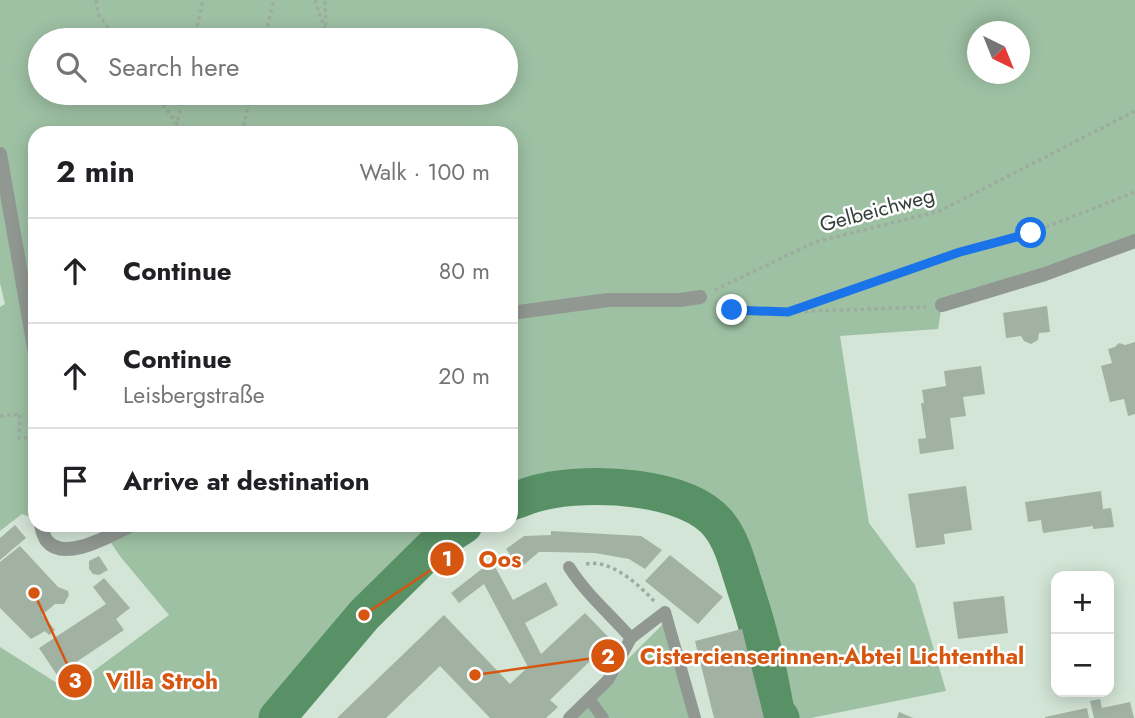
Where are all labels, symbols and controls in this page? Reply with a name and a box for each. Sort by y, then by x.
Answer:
north arrow [967,21,1030,84]
search box [28,28,518,105]
icon: search [52,48,90,86]
text: Search here [108,48,240,86]
text: 2 min [56,150,135,193]
text: Walk · 100 m [360,155,490,189]
street label: Gelbeichweg [816,180,938,240]
route start [1015,217,1046,248]
icon: ahead [56,252,94,290]
text: Continue [123,252,232,290]
text: 80 m [439,254,490,288]
route end [716,294,747,325]
text: Continue [123,340,232,378]
icon: ahead [56,357,94,395]
text: 20 m [438,359,490,393]
text: Leisbergstraße [123,378,265,412]
icon: arrive [56,462,94,500]
text: Arrive at destination [123,462,370,500]
callout: Oos [429,537,535,581]
text: Oos [479,542,521,576]
text: 1 [442,544,452,574]
map controls [1051,571,1114,697]
button: + [1051,571,1114,634]
callout: Cistercienserinnen-Abtei Lichtenthal [591,634,1039,678]
button: − [1051,634,1114,697]
text: Cistercienserinnen-Abtei Lichtenthal [640,639,1024,673]
text: 2 [601,642,615,672]
callout: Villa Stroh [57,659,232,703]
text: Villa Stroh [105,664,218,698]
text: 3 [68,666,82,696]

